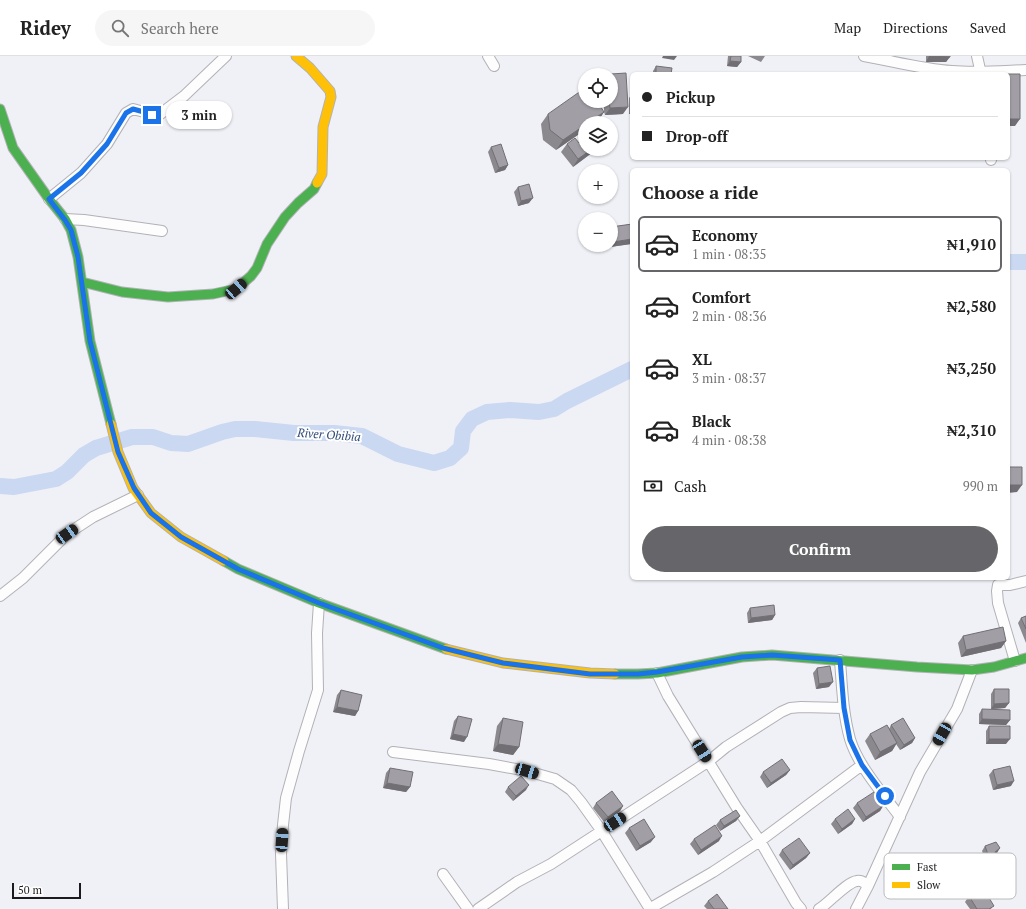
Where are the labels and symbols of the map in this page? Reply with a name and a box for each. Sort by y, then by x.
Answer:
callout: 3 min [166,101,232,129]
route end [143,106,161,124]
car [223,277,249,301]
water label: River Obibia [296,425,361,444]
car [54,522,80,546]
car [931,721,953,747]
car [691,738,713,764]
car [514,762,540,780]
route start [876,787,894,805]
car [602,810,628,834]
car [275,828,289,852]
legend [884,853,1016,899]
text: Fast [917,860,937,874]
text: Slow [917,878,941,892]
scale bar [12,881,81,900]

